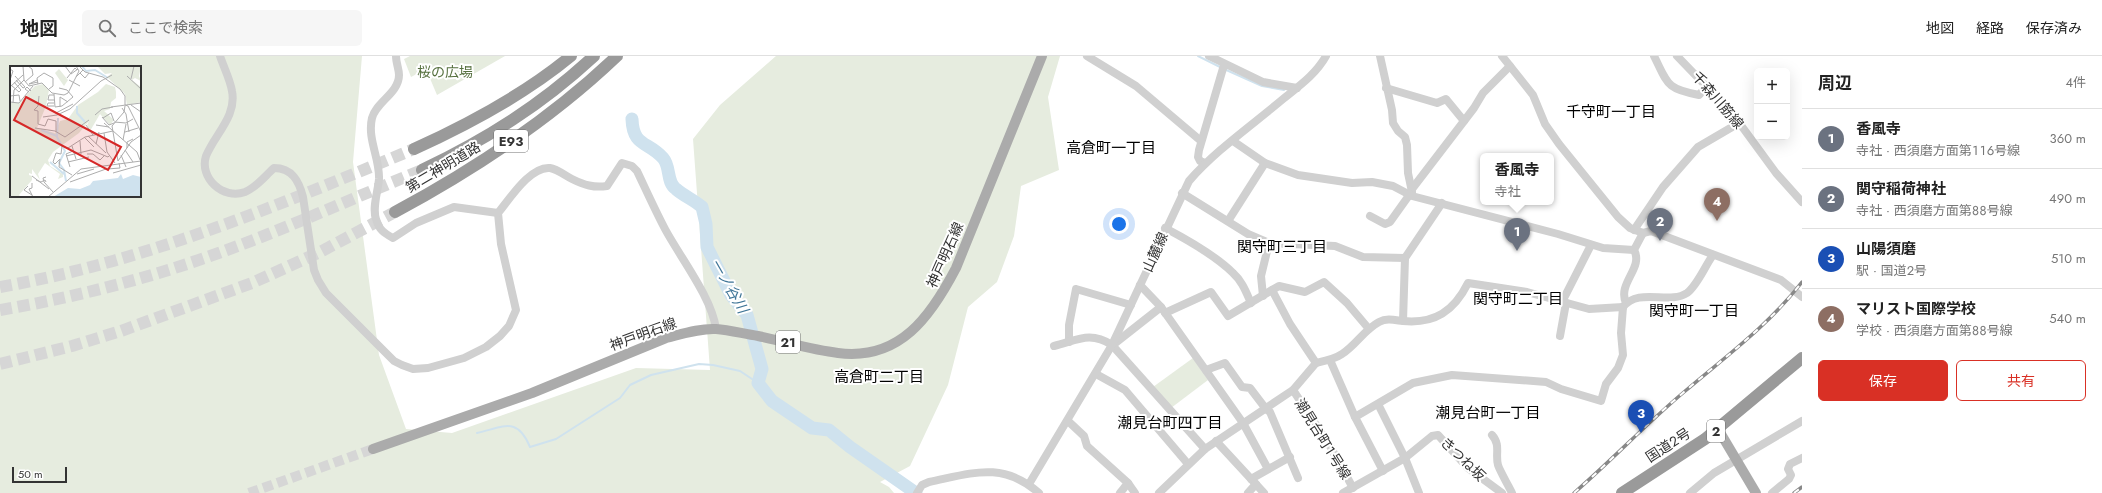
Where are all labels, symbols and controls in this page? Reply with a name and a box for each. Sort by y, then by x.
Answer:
search box [82,10,362,46]
text: 地図 [20,15,58,42]
icon: search [96,17,118,39]
text: ここで検索 [128,17,203,39]
text: 地図 [1926,18,1954,38]
text: 経路 [1976,18,2004,38]
text: 保存済み [2026,18,2082,38]
park label: 桜の広場 [417,62,473,82]
inset map [10,66,141,197]
street label: 千森川筋線 [1687,67,1749,133]
map controls [1754,68,1790,140]
button: + [1754,68,1790,104]
text: 周辺 [1818,71,1852,95]
text: 4件 [2065,73,2086,92]
district label: 千守町一丁目 [1566,101,1656,123]
button: − [1754,104,1790,140]
text: 香風寺 [1856,118,1901,140]
text: 1 [1828,129,1834,148]
text: 360 m [2050,129,2086,148]
road number: E93 [494,130,528,152]
street label: 第二神明道路 [402,137,484,197]
district label: 高倉町一丁目 [1066,137,1156,159]
text: 寺社 · 西須磨方面第１１６号線 [1856,141,2020,160]
popup [1480,153,1554,205]
text: 香風寺 [1494,159,1540,181]
text: 関守稲荷神社 [1856,178,1946,200]
text: 寺社 [1494,182,1521,201]
pin: 4 [1704,188,1730,221]
text: 2 [1827,189,1835,208]
text: 490 m [2049,189,2086,208]
text: 寺社 · 西須磨方面第８８号線 [1856,201,2013,220]
pin: 2 [1647,208,1673,241]
your location [1109,214,1129,234]
pin: 1 [1504,218,1530,251]
street label: 神戸明石線 [922,219,968,291]
street label: 山麓線 [1137,229,1173,275]
district label: 関守町三丁目 [1237,236,1327,258]
text: 山陽須磨 [1856,238,1916,260]
text: 3 [1827,249,1835,268]
text: 510 m [2051,249,2086,268]
water label: 一ノ谷川 [704,255,755,319]
text: 駅 · 国道2号 [1856,261,1927,280]
district label: 関守町二丁目 [1473,288,1563,310]
text: マリスト国際学校 [1856,298,1976,320]
district label: 関守町一丁目 [1649,300,1739,322]
text: 4 [1826,309,1836,328]
text: 540 m [2049,309,2086,328]
street label: 神戸明石線 [607,313,679,355]
text: 学校 · 西須磨方面第８８号線 [1856,321,2013,340]
road number: 21 [776,331,800,353]
button: 保存 [1818,360,1948,401]
button: 共有 [1956,360,2086,401]
district label: 高倉町二丁目 [834,366,924,388]
street label: 潮見台町１号線 [1290,395,1356,483]
pin: 3 [1628,400,1654,433]
district label: 潮見台町一丁目 [1435,402,1541,424]
district label: 潮見台町四丁目 [1117,412,1223,434]
road number: 2 [1707,420,1725,442]
street label: 国道2号 [1642,423,1694,467]
street label: きつね坂 [1436,432,1490,486]
scale bar [12,465,67,484]
text: 50 m [18,466,43,482]

